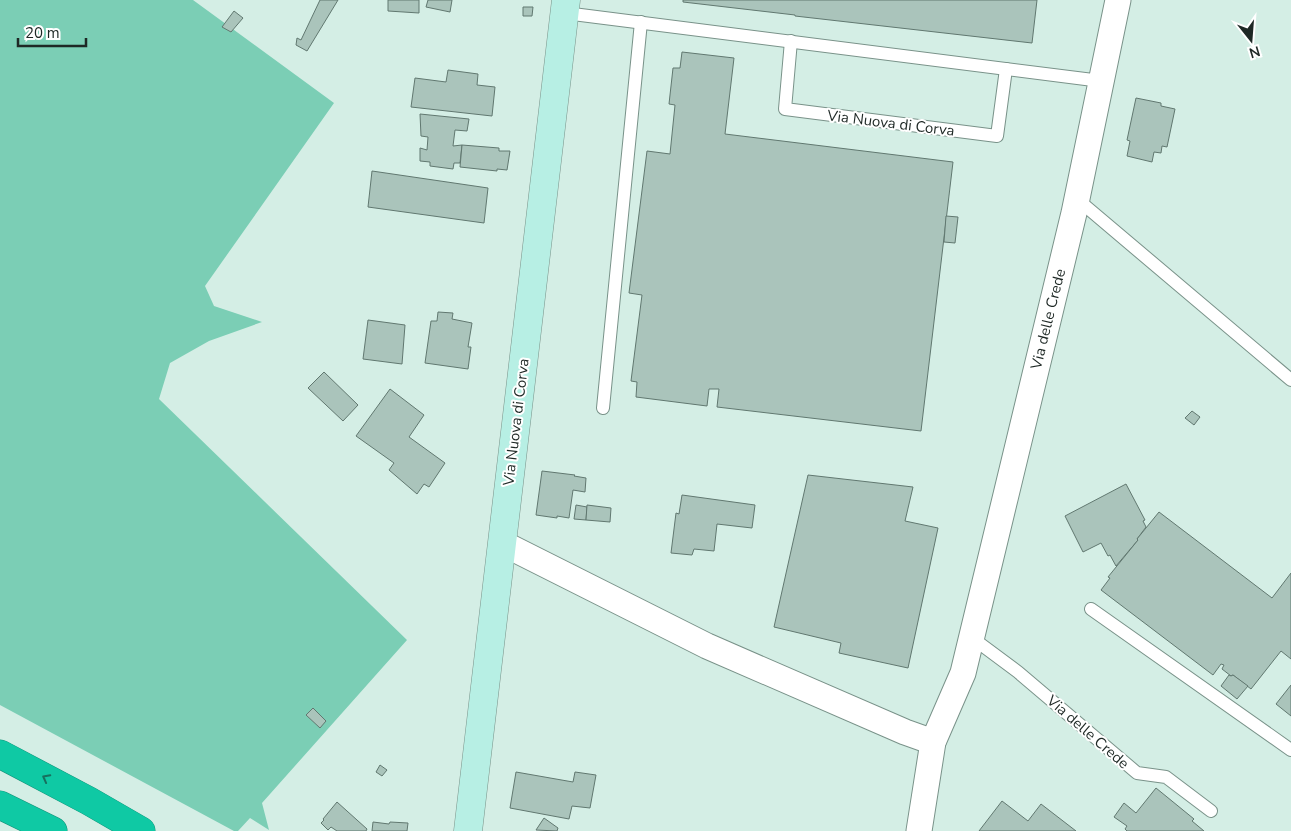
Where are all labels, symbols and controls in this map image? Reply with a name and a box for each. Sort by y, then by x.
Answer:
scale bar [18,15,85,47]
north arrow [1226,15,1276,65]
text: 20 m [25,23,60,43]
text: N [1247,41,1262,63]
street label: Via Nuova di Corva [825,105,956,141]
street label: Via delle Crede [1026,267,1070,372]
street label: Via Nuova di Corva [498,357,534,488]
street label: Via delle Crede [1042,690,1133,773]
one-way arrow [42,774,51,784]

